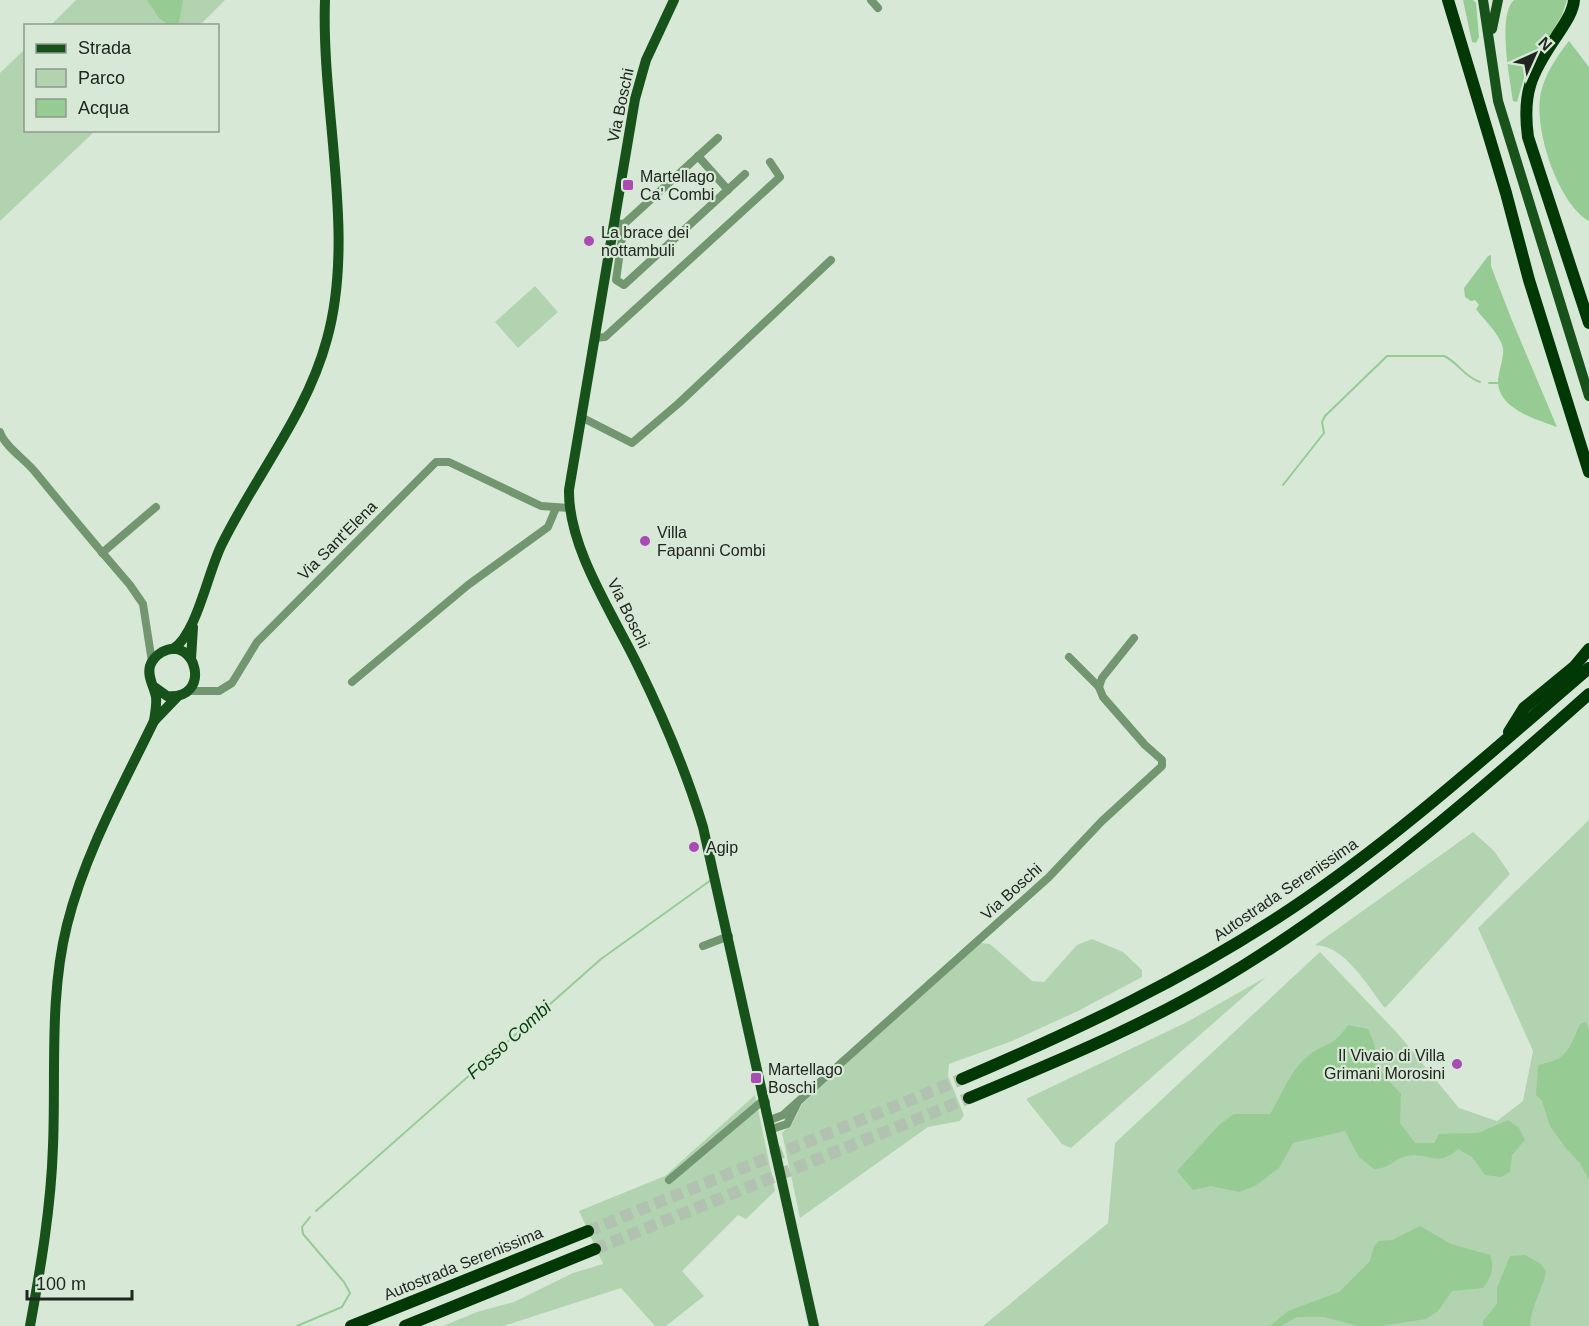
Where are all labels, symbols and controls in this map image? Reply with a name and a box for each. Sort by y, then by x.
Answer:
legend [24,24,219,132]
north arrow [1505,24,1565,84]
text: N [1535,34,1555,54]
text: Strada [78,38,132,58]
street label: Via Boschi [604,67,637,144]
text: Parco [78,68,125,88]
text: Acqua [78,98,130,118]
place label: Martellago Ca' Combi [640,168,715,203]
marker: Martellago Ca' Combi [621,178,635,192]
place label: La brace dei nottambuli [601,224,689,259]
marker: La brace dei nottambuli [582,234,596,248]
street label: Via Sant'Elena [295,497,380,583]
place label: Villa Fapanni Combi [657,524,766,559]
marker: Villa Fapanni Combi [638,534,652,548]
street label: Via Boschi [604,576,653,651]
street label: Autostrada Serenissima [1210,835,1361,944]
place label: Agip [706,839,738,856]
marker: Agip [687,840,701,854]
street label: Via Boschi [978,860,1045,923]
water label: Fosso Combi [463,996,556,1083]
place label: Il Vivaio di Villa Grimani Morosini [1324,1047,1445,1082]
marker: Il Vivaio di Villa Grimani Morosini [1450,1057,1464,1071]
place label: Martellago Boschi [768,1061,843,1096]
marker: Martellago Boschi [749,1071,763,1085]
street label: Autostrada Serenissima [381,1224,545,1303]
scale bar [27,1263,132,1301]
text: 100 m [36,1274,86,1294]

